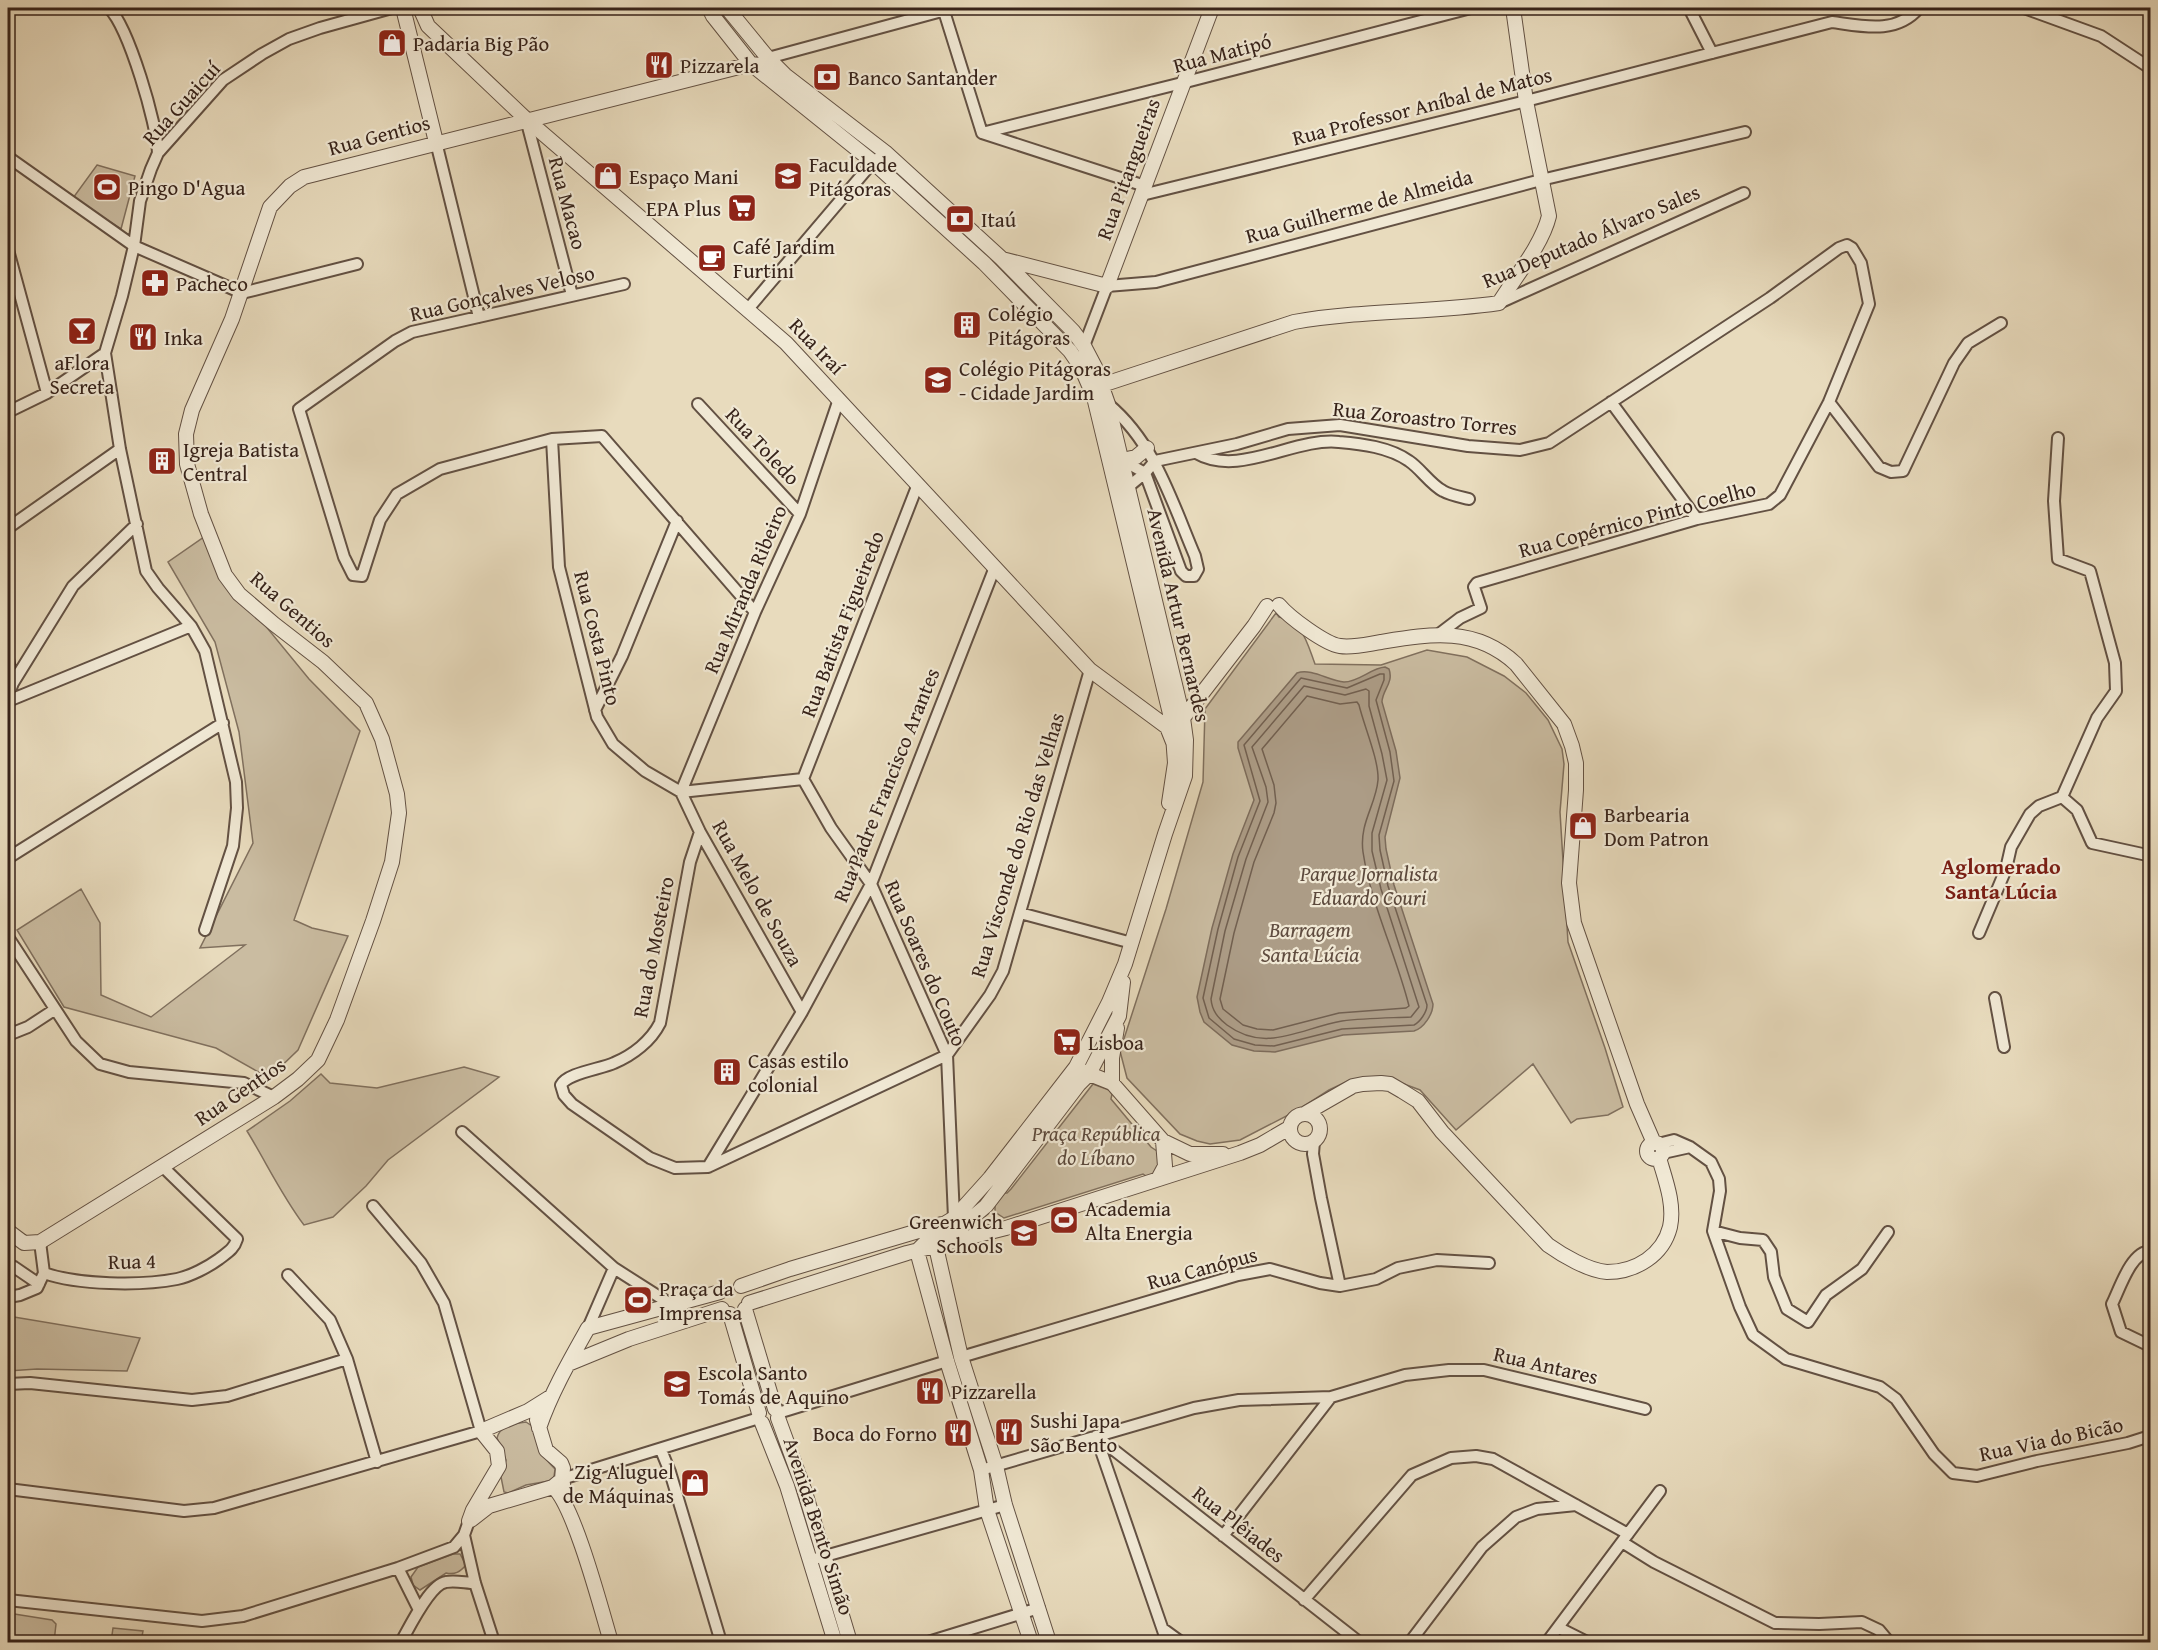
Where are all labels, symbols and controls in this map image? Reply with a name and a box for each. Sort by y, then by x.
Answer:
street label: Rua Matipó [1169,25,1275,81]
shop icon: Padaria Big Pão [376,27,408,59]
place label: Padaria Big Pão [413,28,549,59]
restaurant icon: Pizzarela [643,49,675,81]
place label: Pizzarela [680,50,760,81]
street label: Rua Guaicuí [135,53,228,152]
street label: Rua Professor Aníbal de Matos [1289,59,1555,153]
bank icon: Banco Santander [811,61,843,93]
place label: Banco Santander [848,62,997,93]
street label: Rua Pitangueiras [1088,94,1168,244]
street label: Rua Gentios [325,107,433,163]
place label: Faculdade Pitágoras [809,149,897,204]
street label: Rua Macao [541,153,595,253]
shop icon: Espaço Mani [592,160,624,192]
school or university icon: Faculdade Pitágoras [772,160,804,192]
place label: Espaço Mani [629,161,739,192]
street label: Rua Guilherme de Almeida [1242,161,1476,251]
sports icon: Pingo D'Agua [91,171,123,203]
place label: Pingo D'Agua [128,172,245,203]
street label: Rua Deputado Álvaro Sales [1477,176,1705,296]
supermarket icon: EPA Plus [726,192,758,224]
place label: EPA Plus [646,193,721,224]
bank icon: Itaú [944,203,976,235]
place label: Itaú [981,204,1017,235]
place label: Café Jardim Furtini [733,231,835,286]
cafe icon: Café Jardim Furtini [696,242,728,274]
street label: Rua Gonçalves Veloso [407,257,597,329]
pharmacy icon: Pacheco [139,267,171,299]
place label: Pacheco [176,268,248,299]
place label: Colégio Pitágoras [988,298,1070,353]
building icon: Colégio Pitágoras [951,309,983,341]
street label: Rua Iraí [782,311,853,382]
bar icon: aFlora Secreta [66,315,98,347]
restaurant icon: Inka [127,321,159,353]
place label: Inka [164,322,203,353]
place label: aFlora Secreta [50,347,115,402]
place label: Colégio Pitágoras - Cidade Jardim [959,353,1111,408]
school or university icon: Colégio Pitágoras - Cidade Jardim [922,364,954,396]
street label: Rua Zoroastro Torres [1331,393,1519,443]
street label: Rua Toledo [718,400,808,492]
place label: Igreja Batista Central [183,434,299,489]
building icon: Igreja Batista Central [146,445,178,477]
street label: Rua Copérnico Pinto Coelho [1515,472,1759,566]
street label: Rua Miranda Ribeiro [695,500,795,678]
street label: Avenida Artur Bernardes [1139,505,1219,725]
street label: Rua Batista Figueiredo [792,526,892,722]
street label: Rua Gentios [243,563,343,655]
street label: Rua Costa Pinto [566,568,630,708]
street label: Rua Padre Francisco Arantes [825,663,947,907]
street label: Rua Visconde do Rio das Velhas [962,709,1072,981]
place label: Barbearia Dom Patron [1604,799,1709,854]
shop icon: Barbearia Dom Patron [1567,810,1599,842]
street label: Rua Melo de Souza [705,814,811,972]
district label: Aglomerado Santa Lúcia [1941,850,2061,907]
park label: Parque Jornalista Eduardo Couri [1299,858,1438,913]
street label: Rua do Mosteiro [624,874,682,1020]
street label: Rua Soares do Couto [877,875,975,1051]
water label: Barragem Santa Lúcia [1261,913,1359,970]
supermarket icon: Lisboa [1051,1026,1083,1058]
place label: Lisboa [1088,1027,1144,1058]
place label: Casas estilo colonial [748,1045,849,1100]
street label: Rua Gentios [188,1049,292,1133]
building icon: Casas estilo colonial [711,1056,743,1088]
park label: Praça República do Líbano [1031,1118,1161,1173]
place label: Academia Alta Energia [1085,1193,1193,1248]
sports icon: Academia Alta Energia [1048,1204,1080,1236]
place label: Greenwich Schools [909,1206,1003,1261]
school or university icon: Greenwich Schools [1008,1217,1040,1249]
street label: Rua Canópus [1143,1238,1261,1298]
street label: Rua 4 [108,1245,156,1277]
place label: Praça da Imprensa [659,1273,742,1328]
sports icon: Praça da Imprensa [622,1284,654,1316]
street label: Rua Antares [1491,1338,1601,1392]
place label: Escola Santo Tomás de Aquino [698,1357,849,1412]
school or university icon: Escola Santo Tomás de Aquino [661,1368,693,1400]
restaurant icon: Pizzarella [914,1375,946,1407]
place label: Pizzarella [951,1376,1036,1407]
place label: Sushi Japa São Bento [1030,1405,1120,1460]
street label: Rua Via do Bicão [1976,1409,2126,1469]
restaurant icon: Sushi Japa São Bento [993,1416,1025,1448]
restaurant icon: Boca do Forno [942,1417,974,1449]
place label: Boca do Forno [813,1418,937,1449]
street label: Avenida Bento Simão [776,1433,862,1619]
place label: Zig Aluguel de Máquinas [563,1456,674,1511]
shop icon: Zig Aluguel de Máquinas [679,1467,711,1499]
street label: Rua Plêiades [1186,1478,1292,1570]

